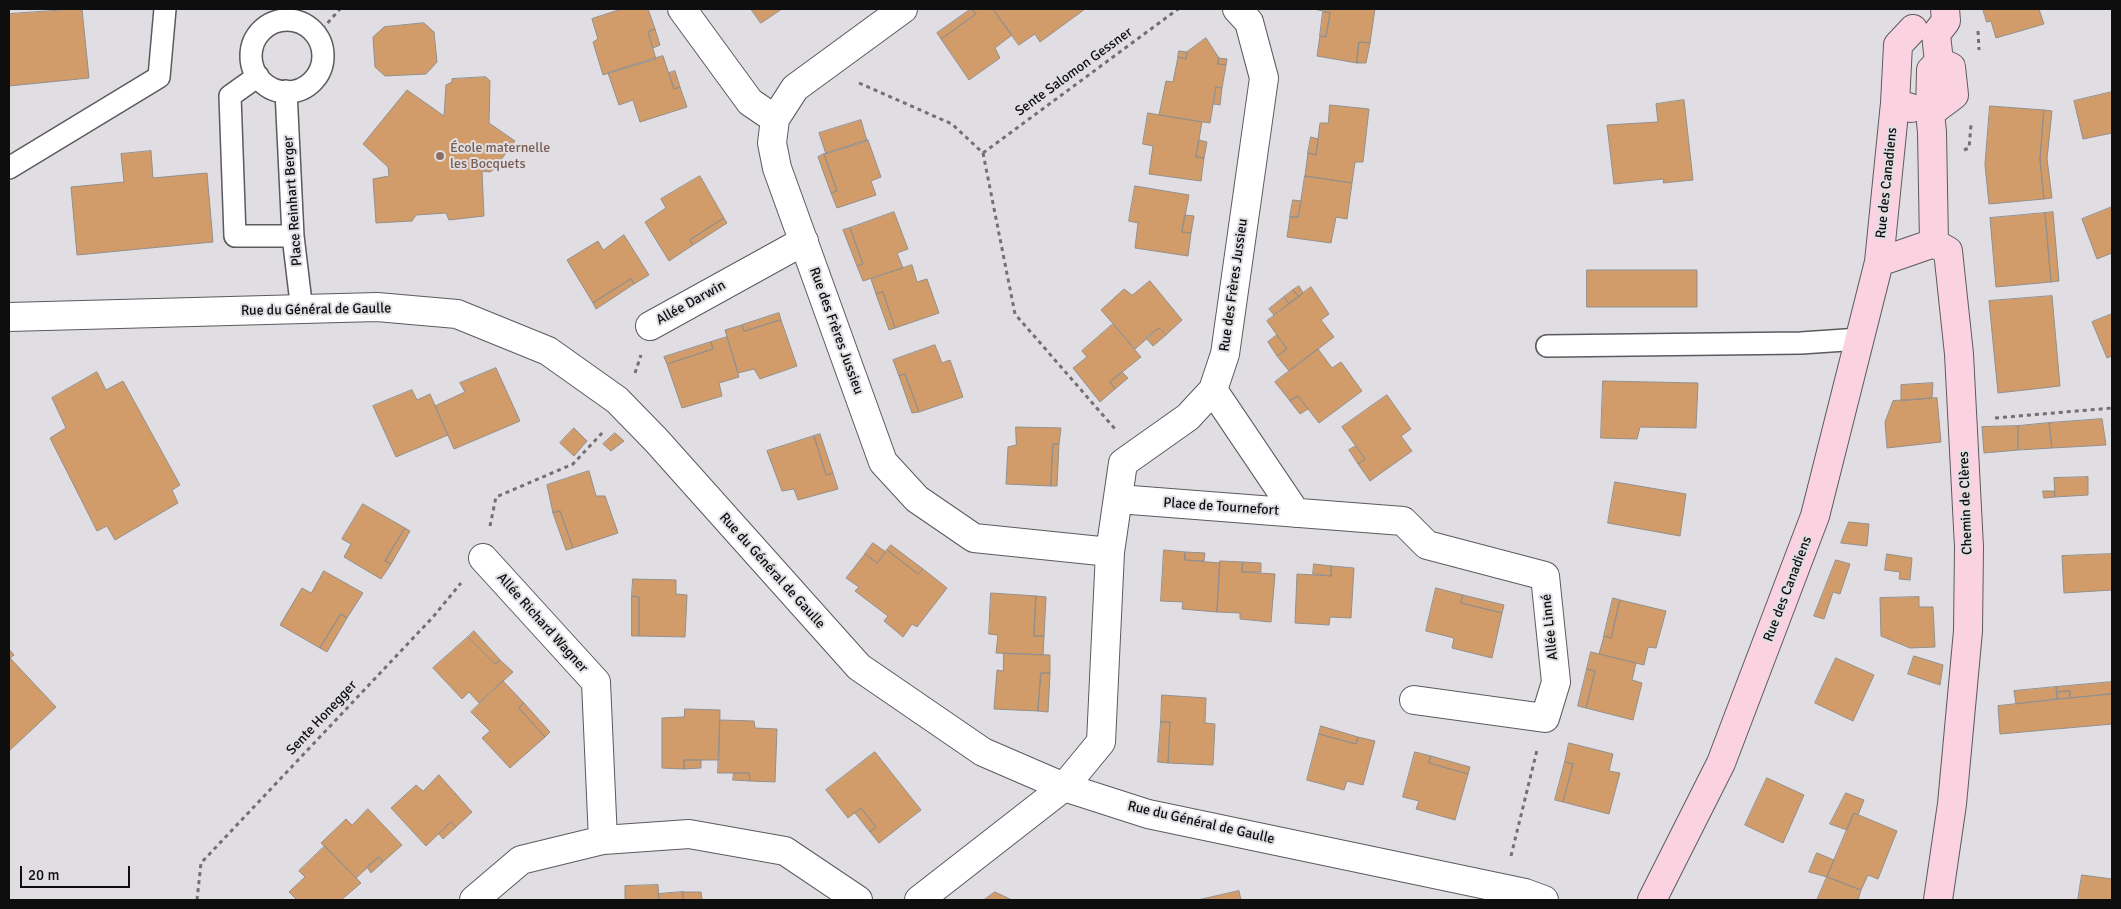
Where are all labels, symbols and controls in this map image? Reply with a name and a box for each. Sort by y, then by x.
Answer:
street label: Sente Salomon Gessner [1012,24,1136,120]
street label: Rue des Canadiens [1873,127,1901,239]
street label: Place Reinhart Berger [280,135,306,267]
place label: École maternelle les Bocquets [450,140,550,172]
marker: École maternelle les Bocquets [434,150,446,162]
street label: Rue des Frères Jussieu [1216,217,1252,353]
street label: Rue des Frères Jussieu [805,265,867,397]
street label: Allée Darwin [653,277,729,329]
street label: Rue du Général de Gaulle [241,300,391,320]
street label: Chemin de Clères [1956,451,1976,555]
street label: Place de Tournefort [1163,495,1279,519]
street label: Rue du Général de Gaulle [716,510,828,632]
street label: Rue des Canadiens [1760,534,1816,644]
street label: Allée Richard Wagner [493,570,591,676]
street label: Allée Linné [1538,593,1562,661]
street label: Sente Honegger [283,677,361,759]
street label: Rue du Général de Gaulle [1126,798,1276,848]
scale bar [22,856,132,888]
text: 20 m [28,866,59,884]

